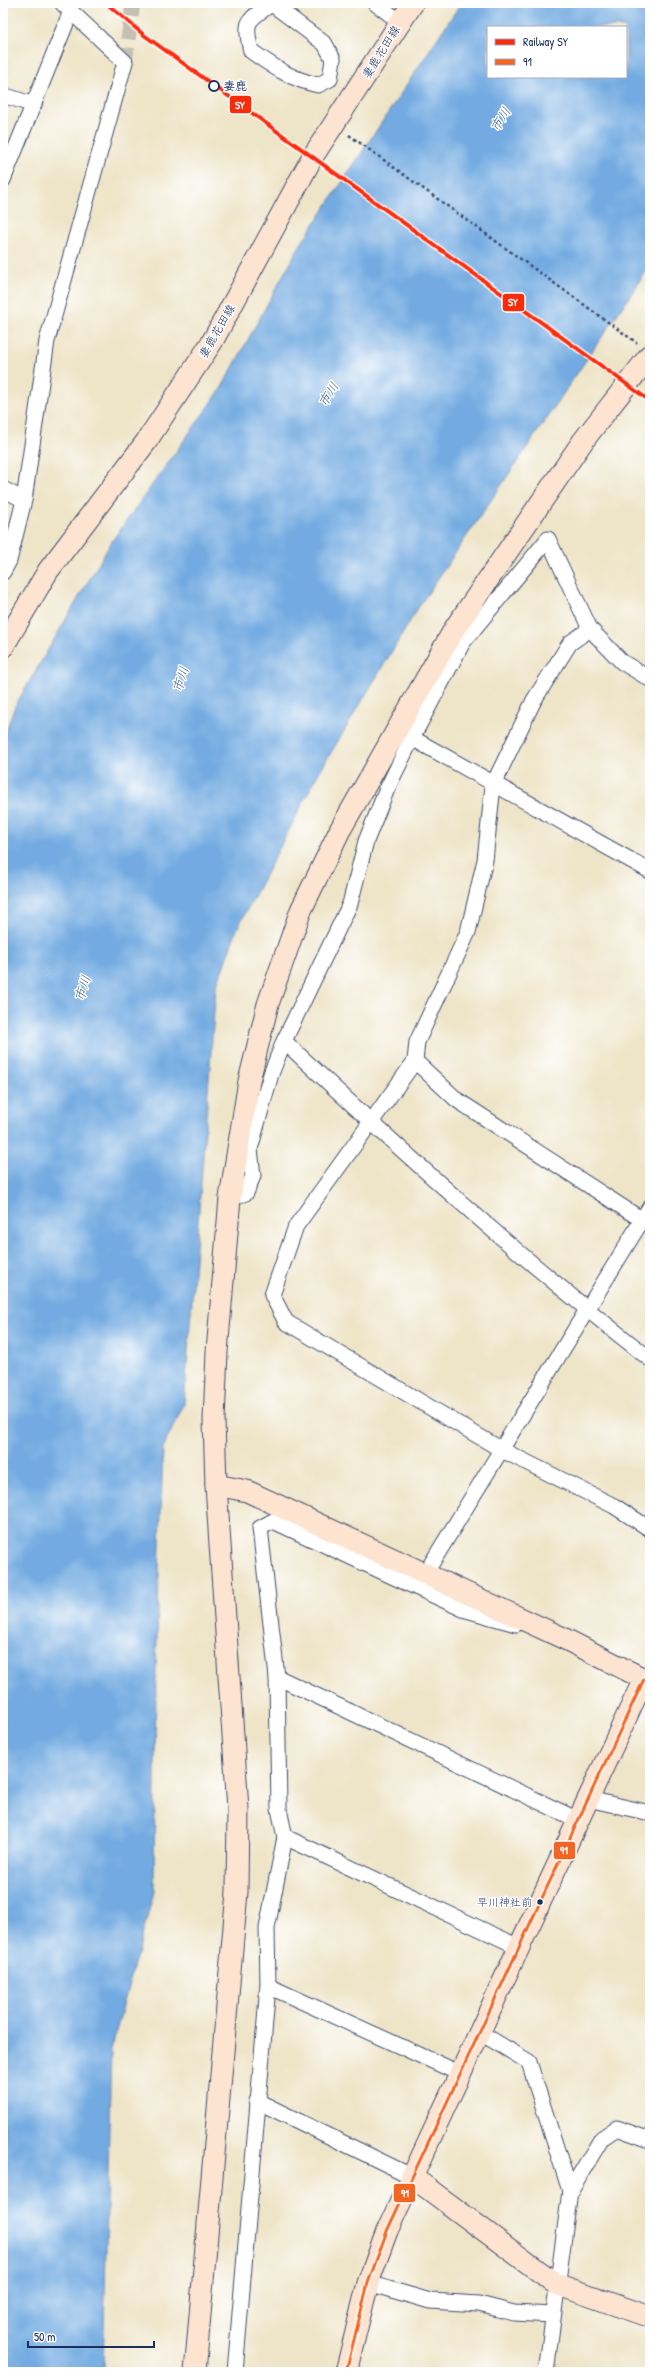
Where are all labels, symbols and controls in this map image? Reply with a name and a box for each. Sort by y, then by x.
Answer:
street label: 妻鹿花田線 [357,22,404,82]
legend [487,26,627,78]
text: Railway SY [523,33,569,50]
text: 91 [523,53,532,70]
place label: 妻鹿 [223,77,247,94]
marker: 妻鹿 [208,80,220,92]
line badge: SY [229,95,252,114]
text: SY [235,98,245,112]
water label: 市川 [485,103,515,135]
line badge: SY [502,293,525,312]
text: SY [508,295,518,309]
street label: 妻鹿花田線 [194,301,239,361]
water label: 市川 [313,378,343,410]
water label: 市川 [167,664,193,694]
water label: 市川 [69,973,95,1003]
line badge: 91 [553,1841,576,1860]
text: 91 [560,1843,568,1857]
place label: 早川神社前 [477,1895,532,1909]
marker: 早川神社前 [535,1897,545,1907]
line badge: 91 [393,2183,416,2203]
text: 91 [401,2186,409,2200]
scale bar [28,2323,154,2349]
text: 50 m [34,2328,55,2345]

